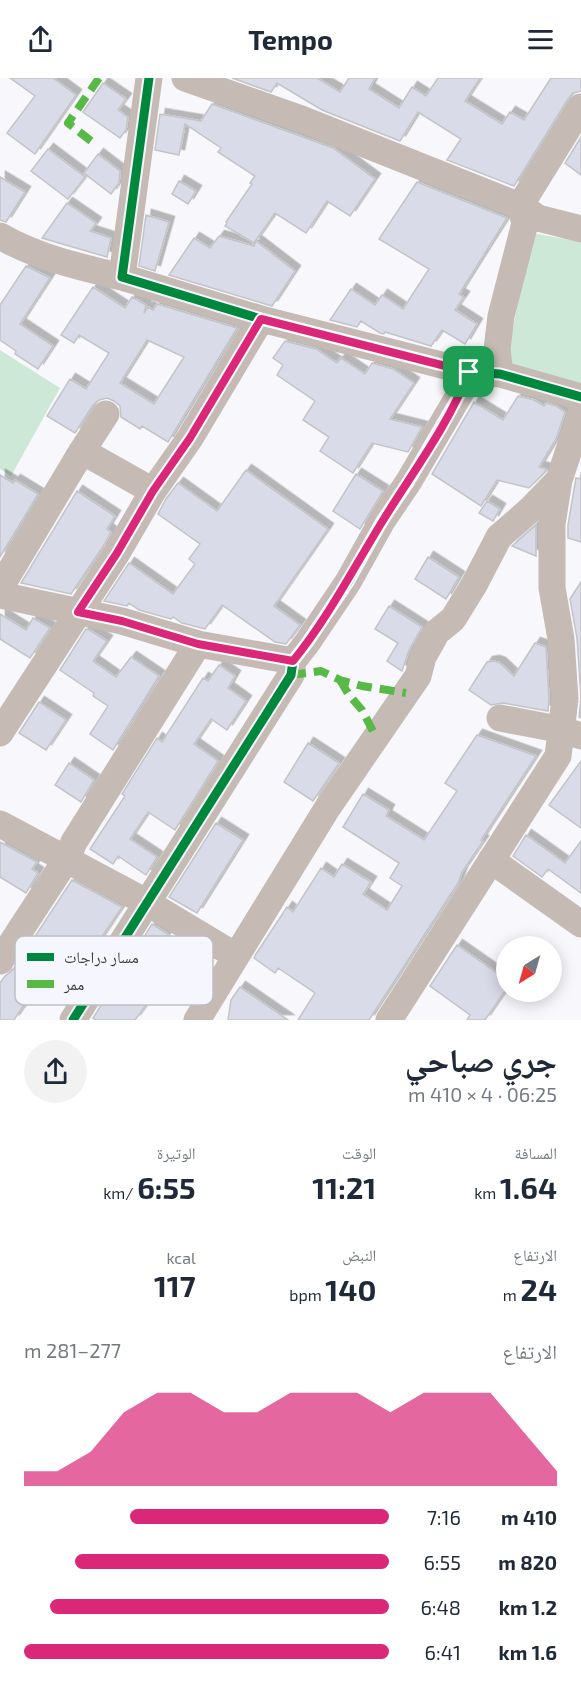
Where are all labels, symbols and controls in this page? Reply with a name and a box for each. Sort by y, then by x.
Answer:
icon: share [24,23,57,56]
text: Tempo [248,23,333,55]
icon: menu [524,23,557,56]
pin [443,346,494,397]
icon: arrive [452,355,485,388]
legend [15,936,213,1005]
north arrow [496,936,562,1002]
map controls [496,936,562,1002]
text: مسار دراجات [64,947,139,967]
text: ممر [63,974,84,994]
text: جري صباحي [405,1039,557,1079]
button: share [24,1040,87,1103]
text: 06:25 · 4 × 410 m [408,1082,557,1106]
text: الوتيرة [157,1143,196,1162]
text: الوقت [342,1143,376,1162]
text: المسافة [515,1143,557,1162]
text: 6:55 [137,1169,196,1205]
text: 11:21 [312,1169,376,1205]
text: 1.64 [500,1169,557,1205]
text: /km [103,1183,137,1202]
text: km [474,1183,500,1202]
text: النبض [342,1245,376,1264]
text: الارتفاع [513,1245,557,1264]
text: kcal [166,1248,196,1267]
text: 117 [154,1267,196,1303]
text: 140 [325,1271,376,1307]
text: 24 [520,1271,557,1307]
text: bpm [289,1285,325,1304]
text: m [503,1285,520,1304]
text: 277–281 m [24,1338,121,1362]
text: الارتفاع [502,1339,557,1363]
text: 7:16 [427,1505,461,1529]
text: 410 m [501,1505,557,1529]
text: 6:55 [423,1550,461,1574]
text: 820 m [498,1550,557,1574]
text: 6:48 [420,1595,461,1619]
text: 1.2 km [499,1595,557,1619]
text: 6:41 [425,1640,461,1664]
text: 1.6 km [499,1640,557,1664]

